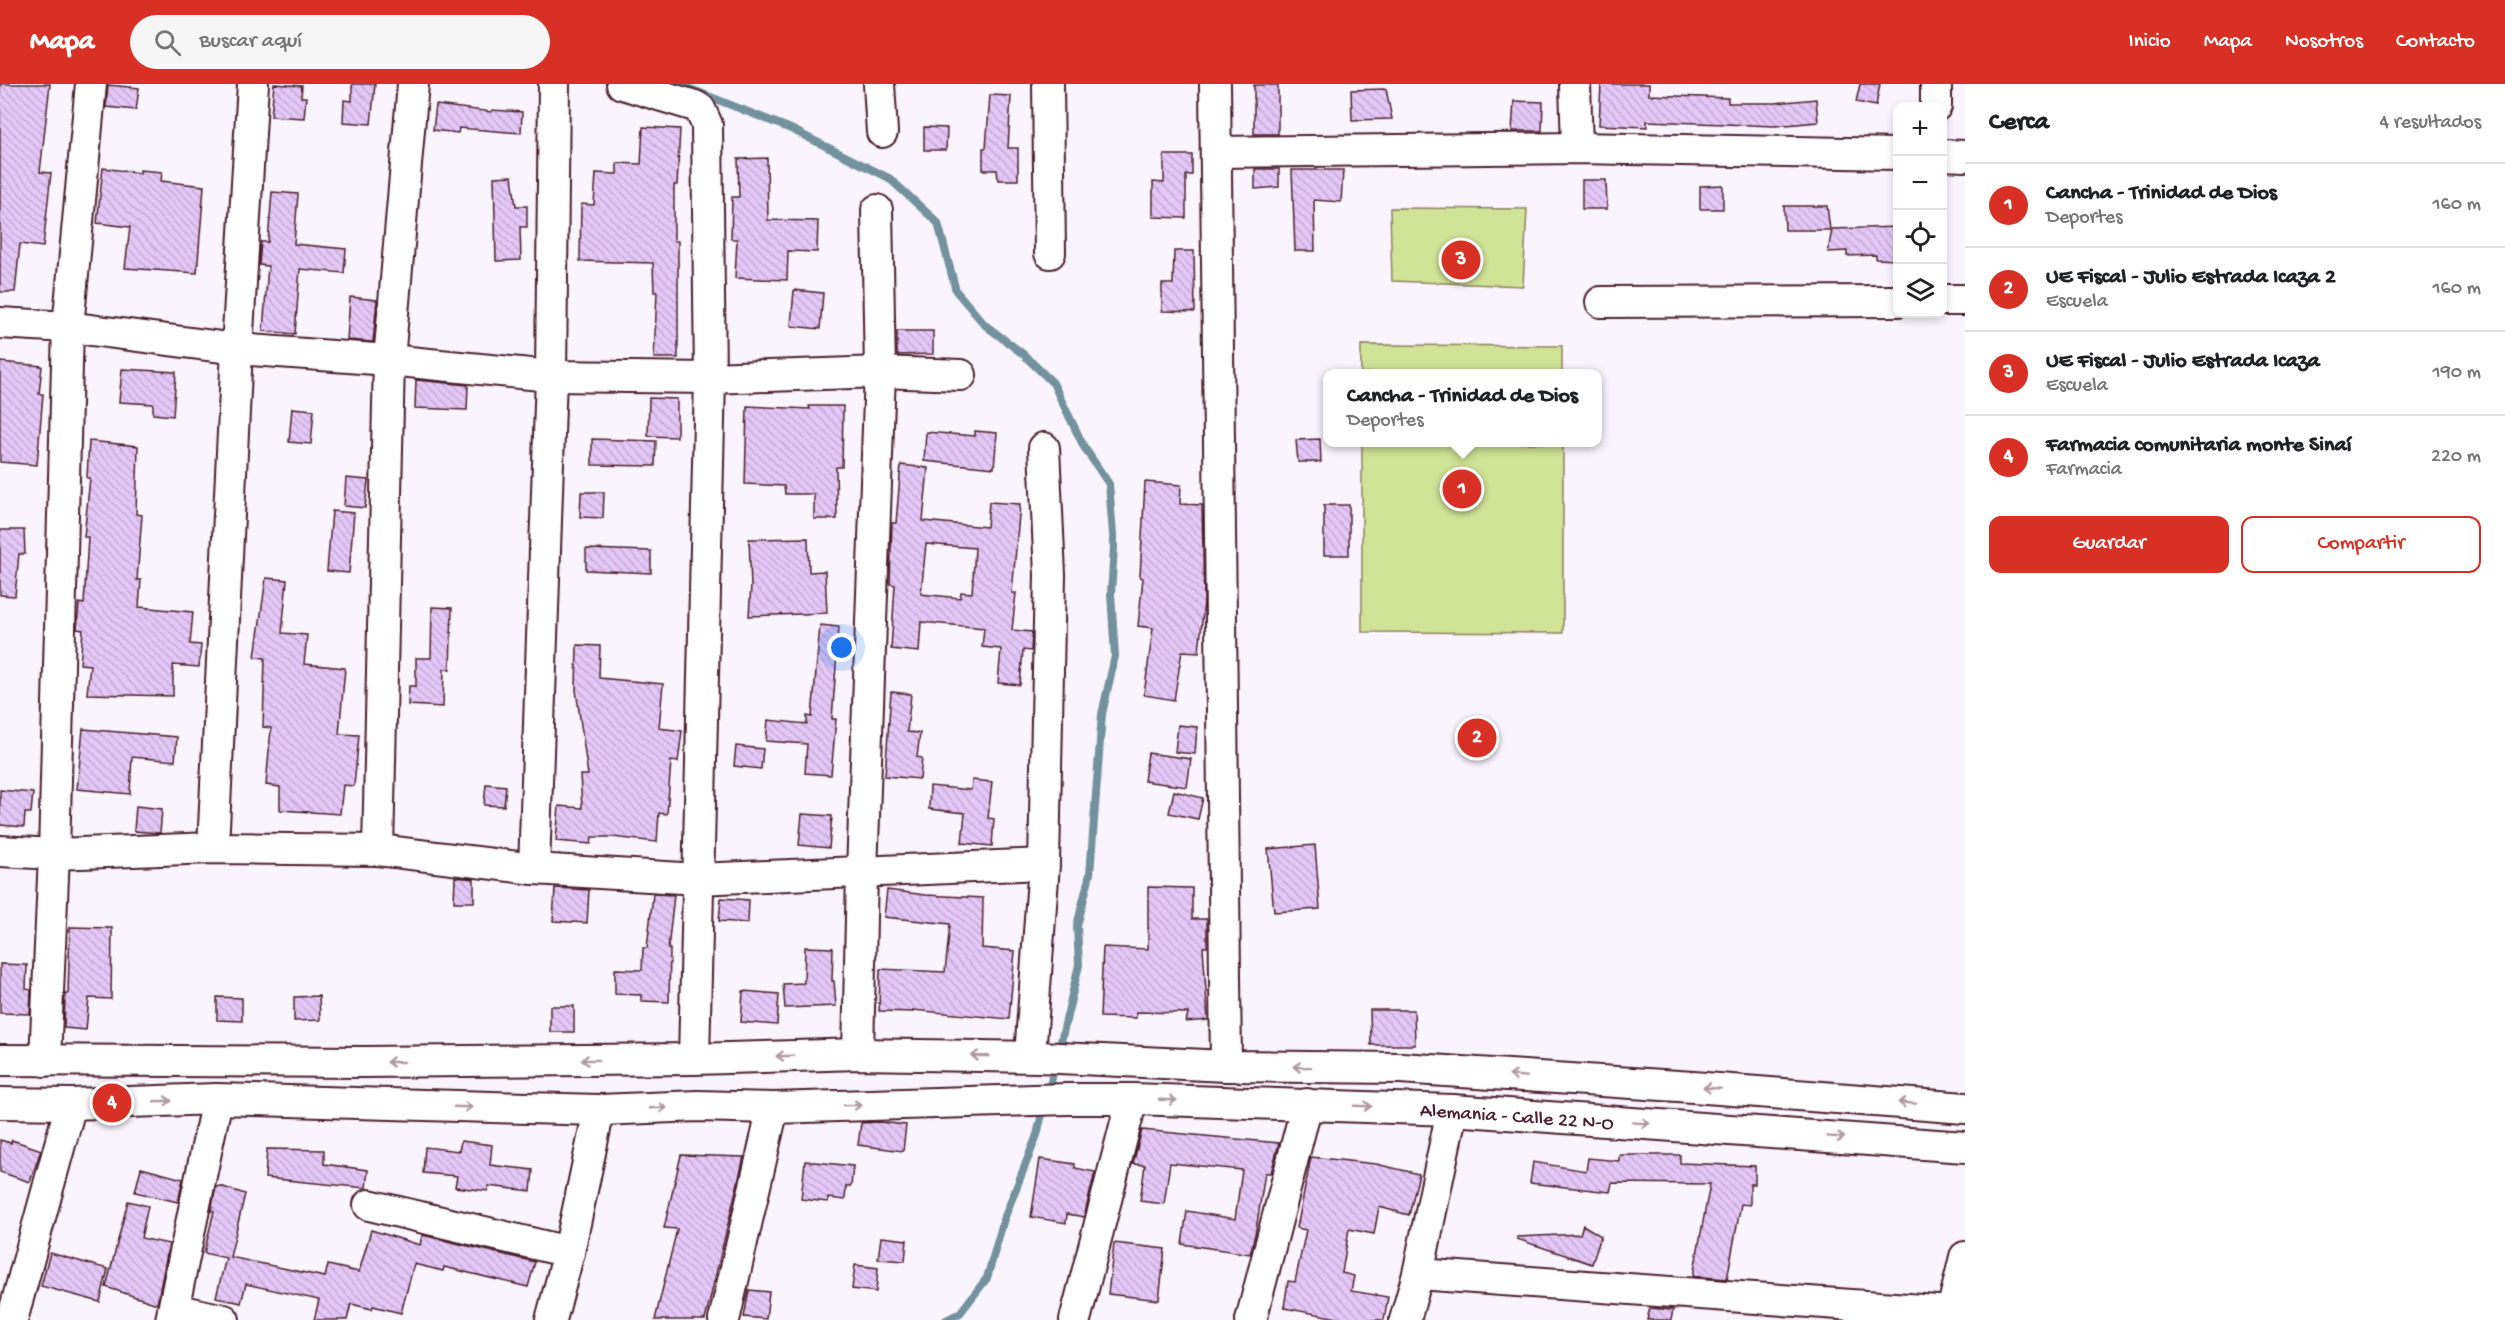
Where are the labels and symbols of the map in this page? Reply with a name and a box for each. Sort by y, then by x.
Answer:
pin: 3 [1442,238,1480,282]
pin: 1 [1442,466,1482,512]
your location [827,633,856,662]
pin: 2 [1458,716,1496,760]
one-way arrow [971,1050,991,1062]
one-way arrow [776,1051,796,1062]
one-way arrow [581,1055,601,1066]
one-way arrow [386,1056,406,1068]
one-way arrow [1292,1061,1312,1073]
one-way arrow [1508,1070,1528,1081]
pin: 4 [92,1080,132,1126]
one-way arrow [1703,1083,1723,1094]
one-way arrow [153,1095,173,1107]
one-way arrow [1157,1095,1177,1106]
one-way arrow [1897,1098,1917,1109]
one-way arrow [843,1100,863,1111]
street label: Alemania - Calle 22 N-O [1419,1100,1614,1137]
one-way arrow [453,1101,473,1112]
one-way arrow [1352,1101,1372,1112]
one-way arrow [648,1102,668,1114]
one-way arrow [1631,1118,1651,1129]
one-way arrow [1825,1132,1845,1143]

